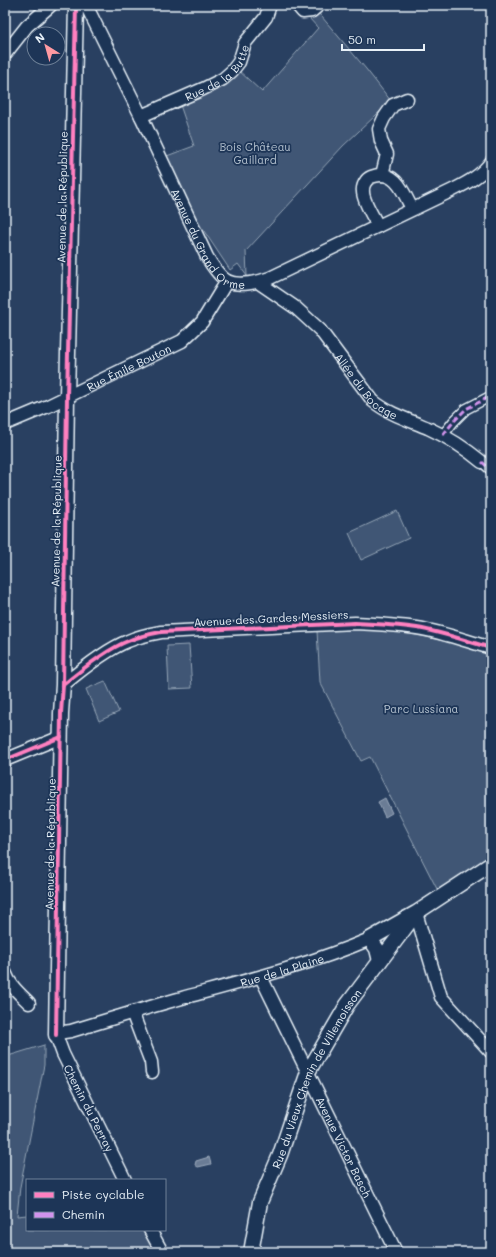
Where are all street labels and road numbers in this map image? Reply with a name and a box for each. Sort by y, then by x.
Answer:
street label: Rue de la Butte [182,42,252,104]
street label: Avenue de la République [53,131,71,263]
street label: Avenue du Grand Orme [168,186,245,291]
street label: Rue Émile Bouton [84,340,173,394]
street label: Allée du Bocage [332,350,401,422]
street label: Avenue de la République [47,455,65,587]
street label: Avenue des Gardes Messiers [193,606,349,630]
street label: Avenue de la République [41,778,59,910]
street label: Rue de la Plaine [239,950,326,989]
street label: Rue du Vieux Chemin de Villemoisson [268,986,364,1170]
street label: Chemin du Perray [60,1062,118,1155]
street label: Avenue Victor Basch [313,1094,375,1200]

